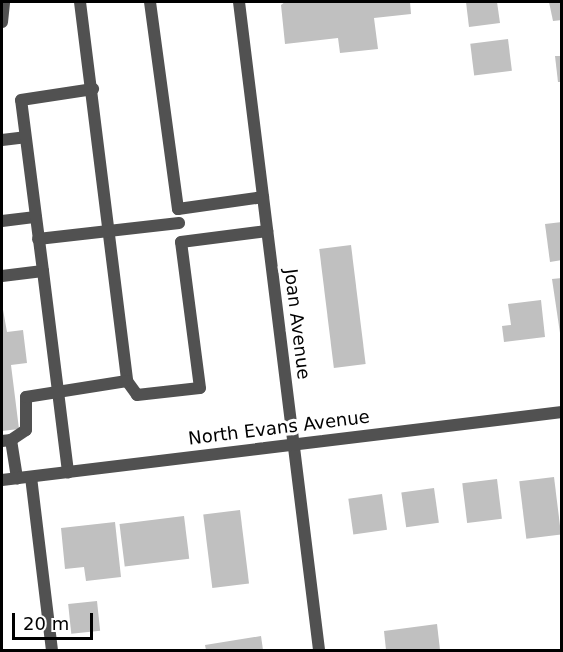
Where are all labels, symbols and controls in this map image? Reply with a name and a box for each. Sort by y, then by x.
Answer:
street label: Joan Avenue [279,267,315,381]
street label: North Evans Avenue [187,406,371,450]
scale bar [15,601,96,639]
text: 20 m [23,613,69,634]

